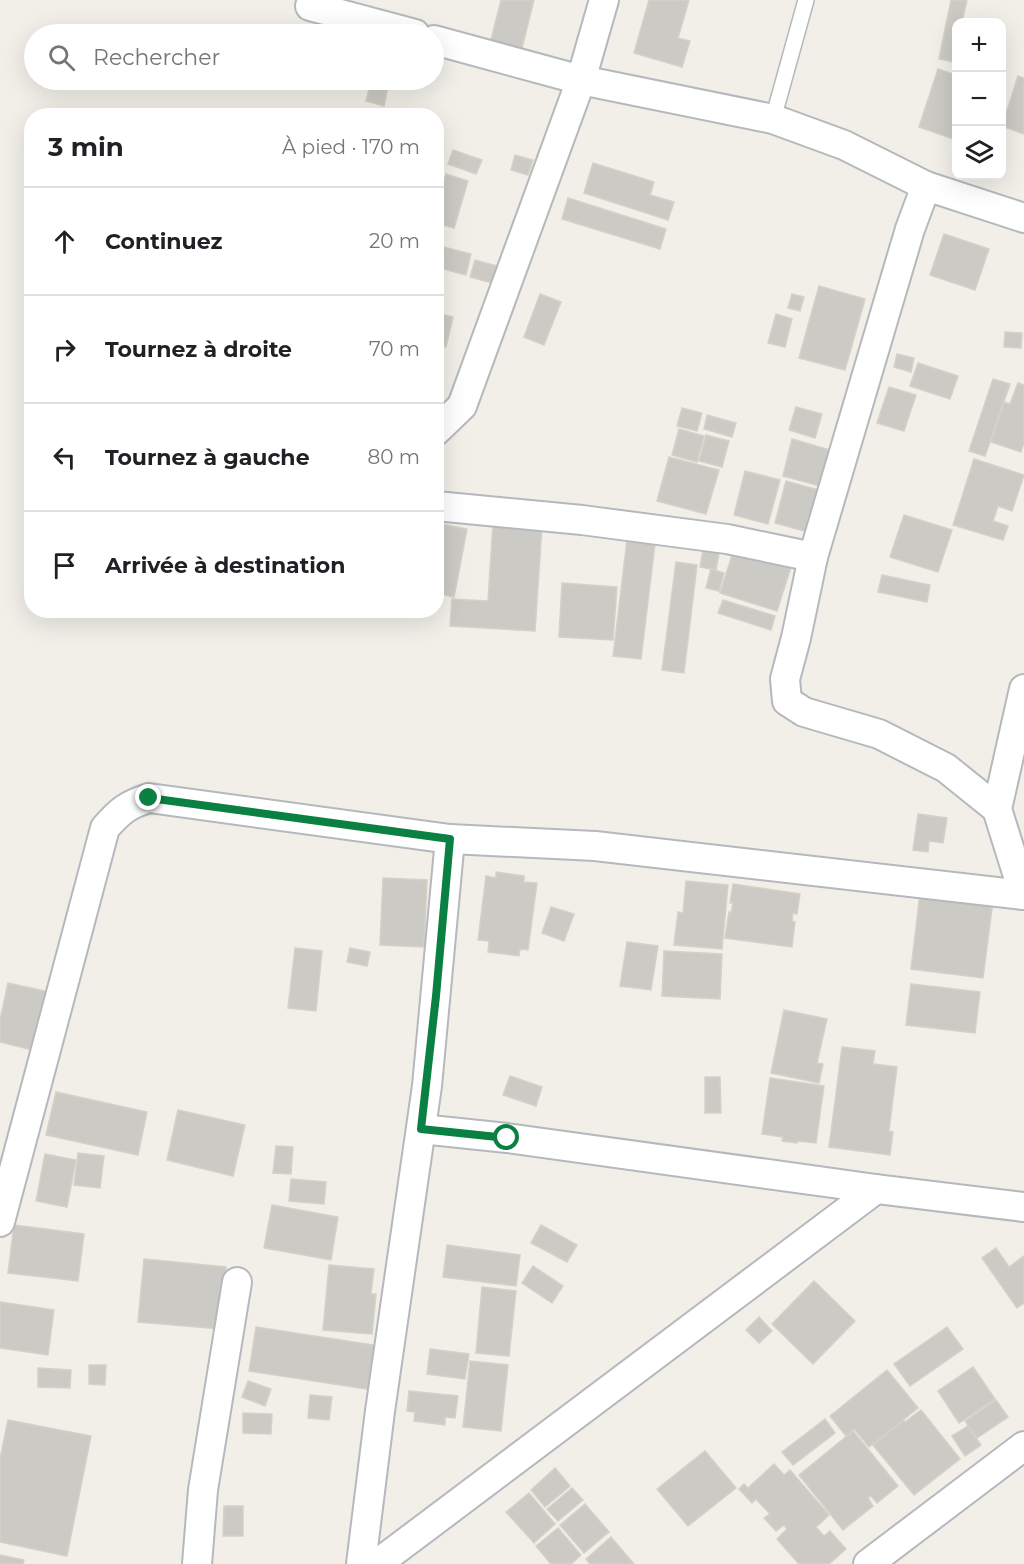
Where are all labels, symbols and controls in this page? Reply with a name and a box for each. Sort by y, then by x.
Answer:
map controls [952,18,1006,180]
button: + [952,18,1006,72]
search box [24,24,444,90]
icon: search [45,41,78,74]
text: Rechercher [93,44,220,71]
button: − [952,72,1006,126]
button: layers [952,126,1006,180]
text: 3 min [48,131,124,163]
text: À pied · 170 m [282,135,420,159]
icon: ahead [48,225,81,258]
text: Continuez [105,228,222,255]
text: 20 m [369,229,420,253]
icon: right [48,333,81,366]
text: Tournez à droite [105,336,292,363]
text: 70 m [369,337,420,361]
icon: left [48,441,81,474]
text: Tournez à gauche [105,444,310,471]
text: 80 m [368,445,420,469]
icon: arrive [48,549,81,582]
text: Arrivée à destination [105,552,345,579]
route end [135,784,161,810]
route start [493,1124,519,1150]

